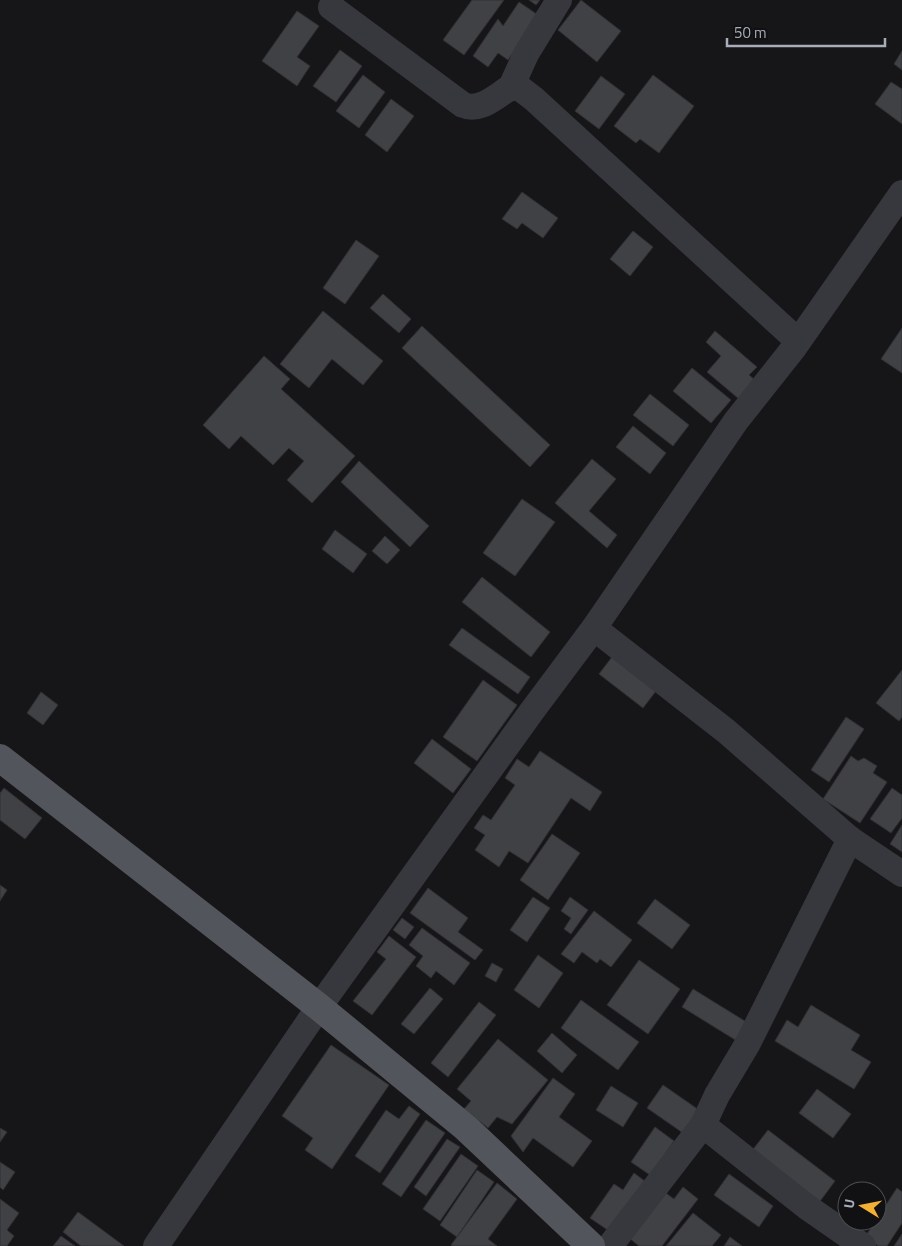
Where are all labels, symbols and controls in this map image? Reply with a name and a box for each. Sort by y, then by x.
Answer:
scale bar [727,15,884,47]
text: 50 m [734,21,767,44]
north arrow [837,1181,887,1231]
text: U [838,1197,860,1210]

